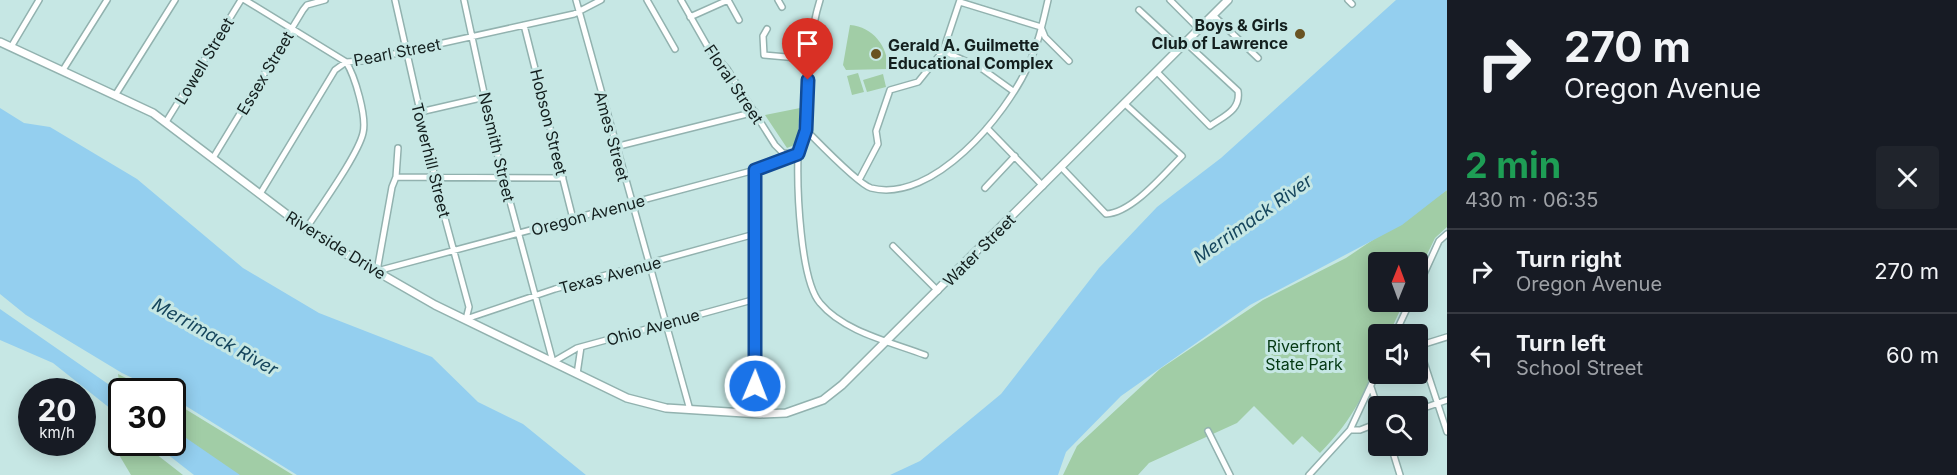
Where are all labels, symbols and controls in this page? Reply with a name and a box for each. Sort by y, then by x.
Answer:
street label: Lowell Street [170,14,238,108]
place label: Boys & Girls Club of Lawrence [1152,15,1288,53]
pin [782,18,833,80]
text: 270 m [1564,21,1691,72]
icon: right [1465,24,1543,102]
icon: arrive [791,27,824,60]
marker: Boys & Girls Club of Lawrence [1293,27,1307,41]
street label: Essex Street [232,28,298,118]
street label: Pearl Street [352,34,442,70]
place label: Gerald A. Guilmette Educational Complex [888,35,1053,73]
street label: Floral Street [700,40,768,128]
marker: Gerald A. Guilmette Educational Complex [869,47,883,61]
street label: Hobson Street [526,67,572,177]
text: Oregon Avenue [1564,72,1761,105]
street label: Ames Street [590,89,634,183]
street label: Nesmith Street [475,90,519,204]
street label: Towerhill Street [407,101,455,219]
text: 2 min [1465,143,1561,187]
button: close [1876,146,1939,209]
water label: Merrimack River [1189,169,1317,267]
text: 430 m · 06:35 [1465,188,1598,212]
street label: Oregon Avenue [529,190,647,240]
street label: Riverside Drive [282,206,390,284]
street label: Water Street [939,210,1019,290]
text: Turn right [1516,246,1622,272]
street label: Texas Avenue [557,252,663,298]
north arrow [1368,252,1428,312]
map controls [1368,252,1428,456]
icon: right [1465,255,1498,288]
text: 270 m [1874,258,1939,284]
text: Oregon Avenue [1516,272,1662,296]
water label: Merrimack River [149,293,283,380]
street label: Ohio Avenue [604,304,702,350]
button: sound [1368,324,1428,384]
text: Turn left [1516,330,1606,356]
park label: Riverfront State Park [1265,336,1343,374]
icon: left [1465,339,1498,372]
text: 60 m [1886,342,1939,368]
position arrow [723,354,787,418]
text: School Street [1516,356,1643,380]
speed limit sign: 30 [108,378,186,456]
text: 20 [37,392,77,428]
button: search [1368,396,1428,456]
text: km/h [39,423,75,442]

